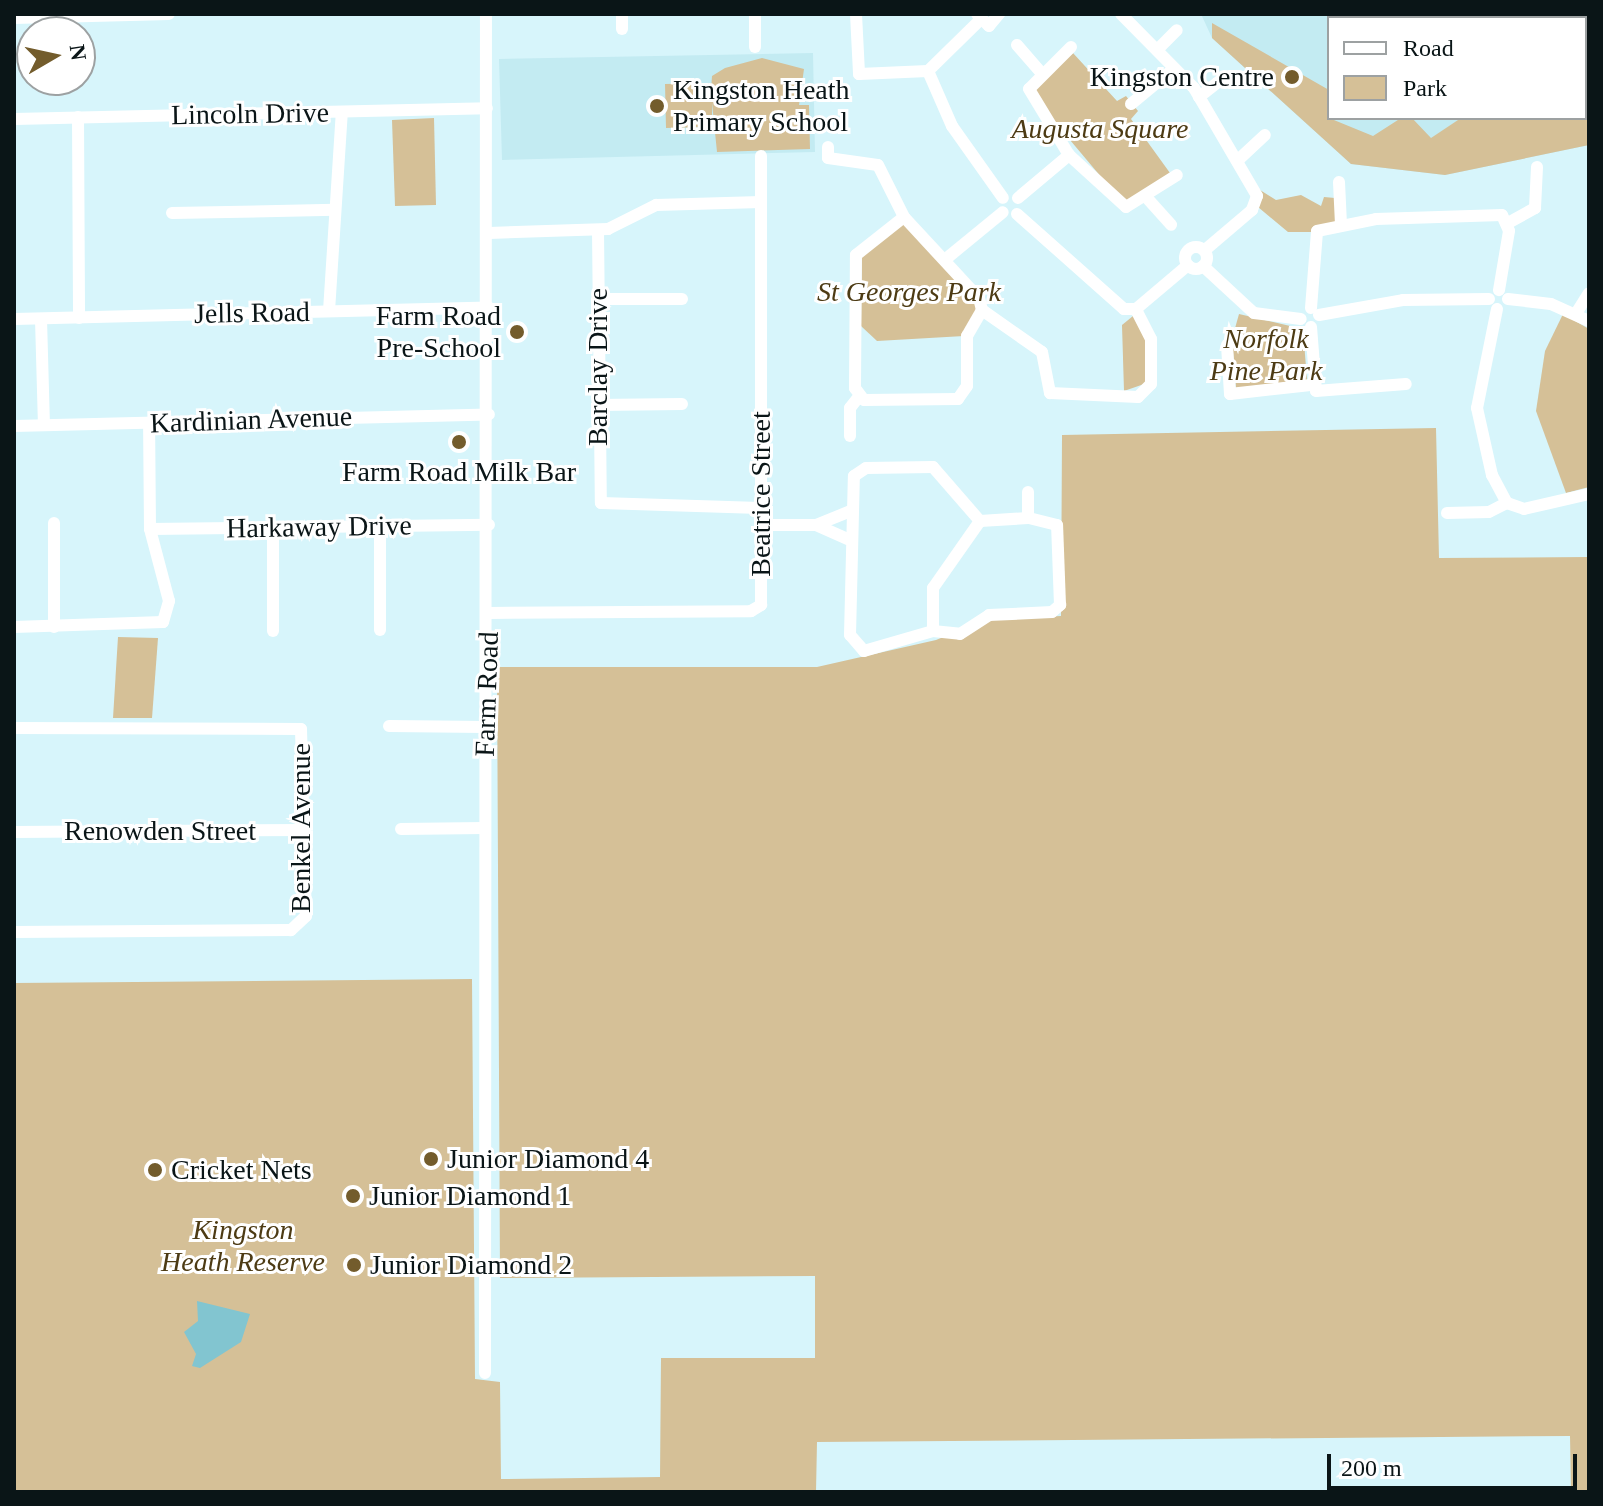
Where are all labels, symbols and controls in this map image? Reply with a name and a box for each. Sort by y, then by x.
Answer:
north arrow [16,16,96,96]
legend [1327,16,1587,120]
text: Road [1403,35,1454,61]
text: N [65,43,92,62]
place label: Kingston Centre [1090,60,1274,94]
marker: Kingston Centre [1281,66,1303,88]
place label: Kingston Heath Primary School [673,73,850,139]
text: Park [1403,75,1447,101]
street label: Lincoln Drive [171,96,329,132]
marker: Kingston Heath Primary School [648,97,666,115]
park label: Augusta Square [1011,112,1189,146]
park label: St Georges Park [817,275,1001,309]
street label: Barclay Drive [581,288,615,446]
street label: Jells Road [194,295,310,331]
place label: Farm Road Pre-School [376,299,501,365]
park label: Norfolk Pine Park [1210,322,1322,388]
marker: Farm Road Pre-School [508,323,526,341]
street label: Kardinian Avenue [148,400,354,440]
street label: Beatrice Street [744,411,778,577]
marker: Farm Road Milk Bar [450,433,468,451]
place label: Farm Road Milk Bar [342,455,576,489]
street label: Harkaway Drive [226,509,412,545]
street label: Farm Road [468,631,506,757]
street label: Benkel Avenue [284,742,318,914]
street label: Renowden Street [64,814,256,848]
place label: Junior Diamond 4 [447,1142,649,1176]
marker: Junior Diamond 4 [422,1150,440,1168]
place label: Cricket Nets [171,1153,312,1187]
marker: Cricket Nets [146,1161,164,1179]
place label: Junior Diamond 1 [369,1179,571,1213]
marker: Junior Diamond 1 [344,1187,362,1205]
park label: Kingston Heath Reserve [161,1213,325,1279]
place label: Junior Diamond 2 [370,1248,572,1282]
marker: Junior Diamond 2 [345,1256,363,1274]
scale bar [1331,1438,1581,1488]
text: 200 m [1341,1455,1402,1481]

